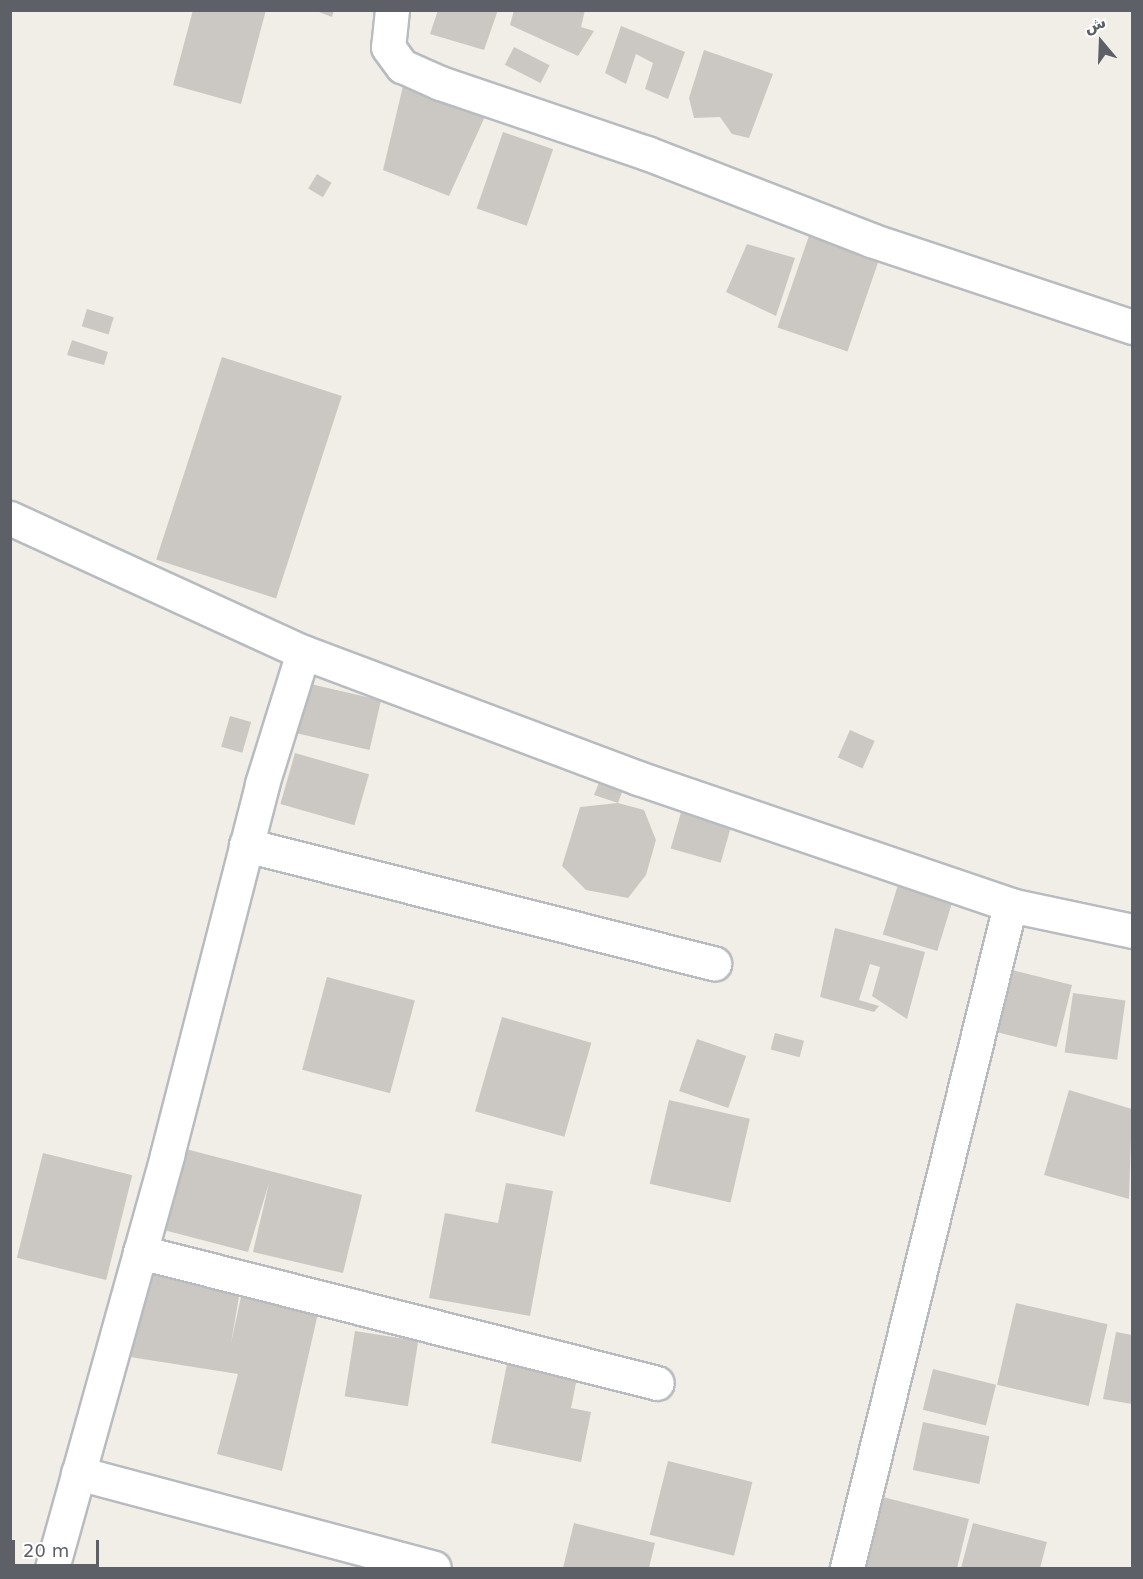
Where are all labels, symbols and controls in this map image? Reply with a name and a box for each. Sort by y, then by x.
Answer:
north arrow [1071,12,1131,72]
text: ش [1081,12,1109,37]
scale bar [15,1528,102,1566]
text: 20 m [23,1540,69,1561]

